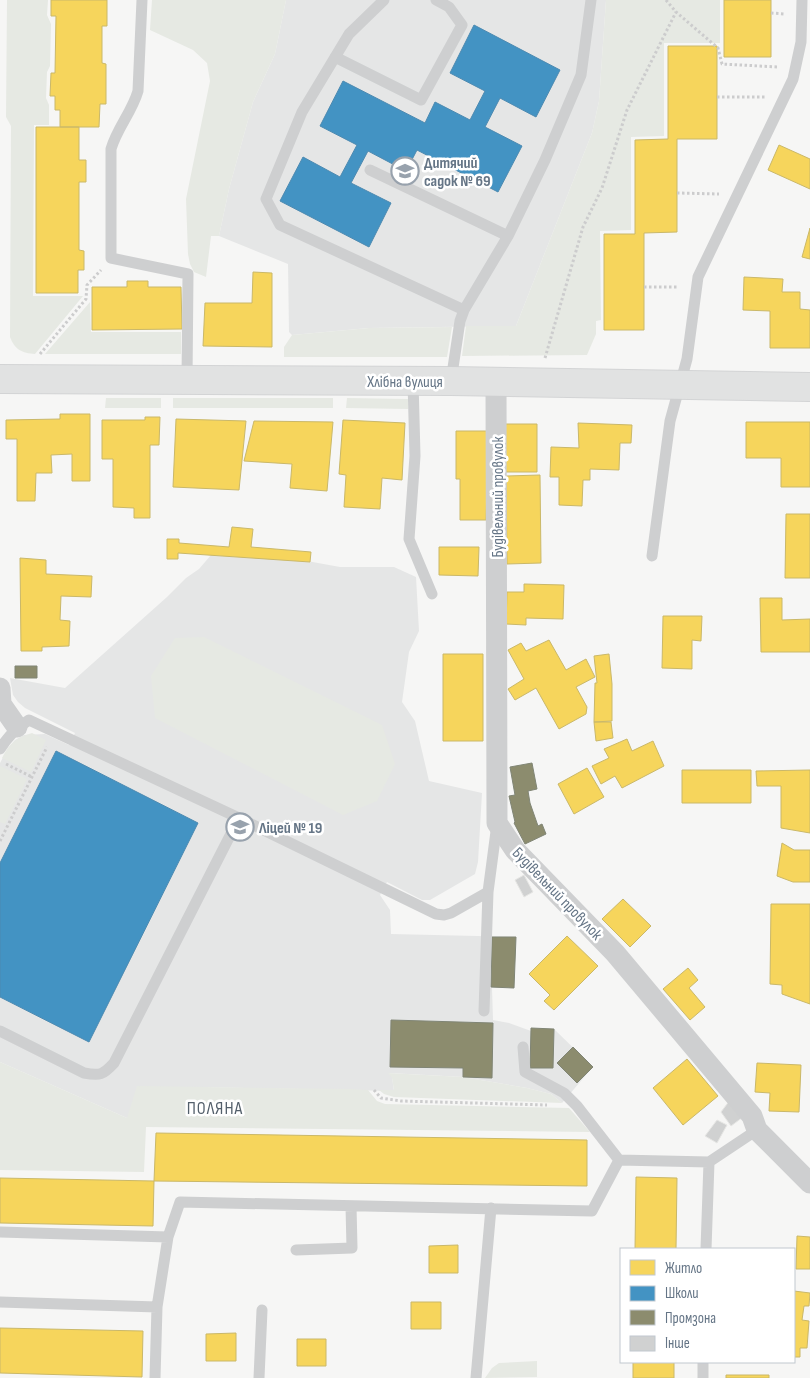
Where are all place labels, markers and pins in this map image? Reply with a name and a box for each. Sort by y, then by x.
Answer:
place label: Дитячий садок № 69 [424,154,491,191]
school or university icon: Дитячий садок № 69 [390,156,420,186]
school or university icon: Ліцей № 19 [225,812,255,842]
place label: Ліцей № 19 [258,819,322,838]

